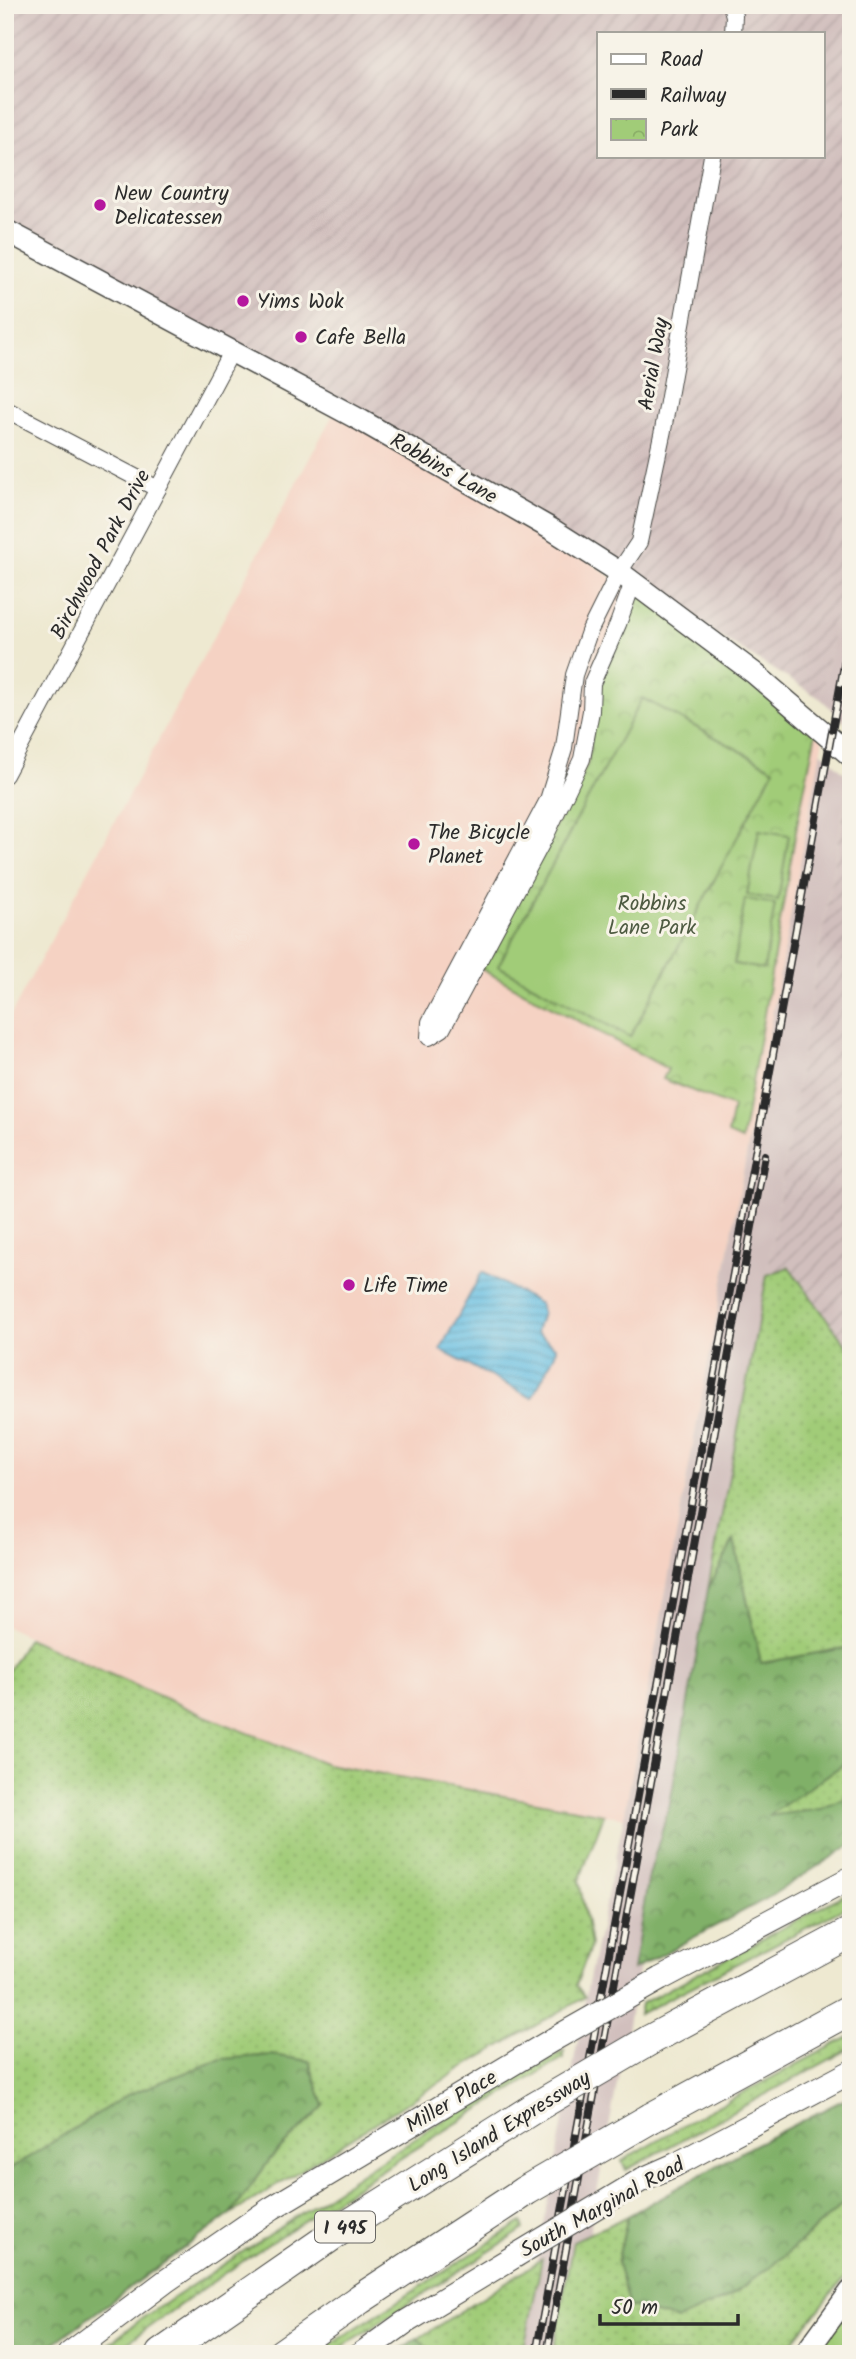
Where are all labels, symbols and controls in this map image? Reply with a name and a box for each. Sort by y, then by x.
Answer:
legend [597,32,824,158]
text: Road [660,44,703,77]
text: Railway [660,80,726,113]
text: Park [660,114,698,147]
place label: New Country Delicatessen [114,178,229,235]
marker: New Country Delicatessen [92,197,108,213]
place label: Yims Wok [257,286,344,319]
marker: Yims Wok [235,293,251,309]
street label: Aerial Way [630,315,679,413]
place label: Cafe Bella [315,322,406,355]
marker: Cafe Bella [293,329,309,345]
street label: Robbins Lane [383,425,504,514]
street label: Birchwood Park Drive [43,463,160,646]
place label: The Bicycle Planet [428,817,530,874]
marker: The Bicycle Planet [406,836,422,852]
park label: Robbins Lane Park [608,888,696,945]
place label: Life Time [363,1270,448,1303]
marker: Life Time [341,1277,357,1293]
street label: Miller Place [400,2062,504,2143]
street label: Long Island Expressway [402,2062,598,2202]
street label: South Marginal Road [514,2149,691,2267]
road number: I 495 [315,2212,375,2242]
scale bar [600,2282,739,2326]
text: 50 m [611,2292,658,2325]

